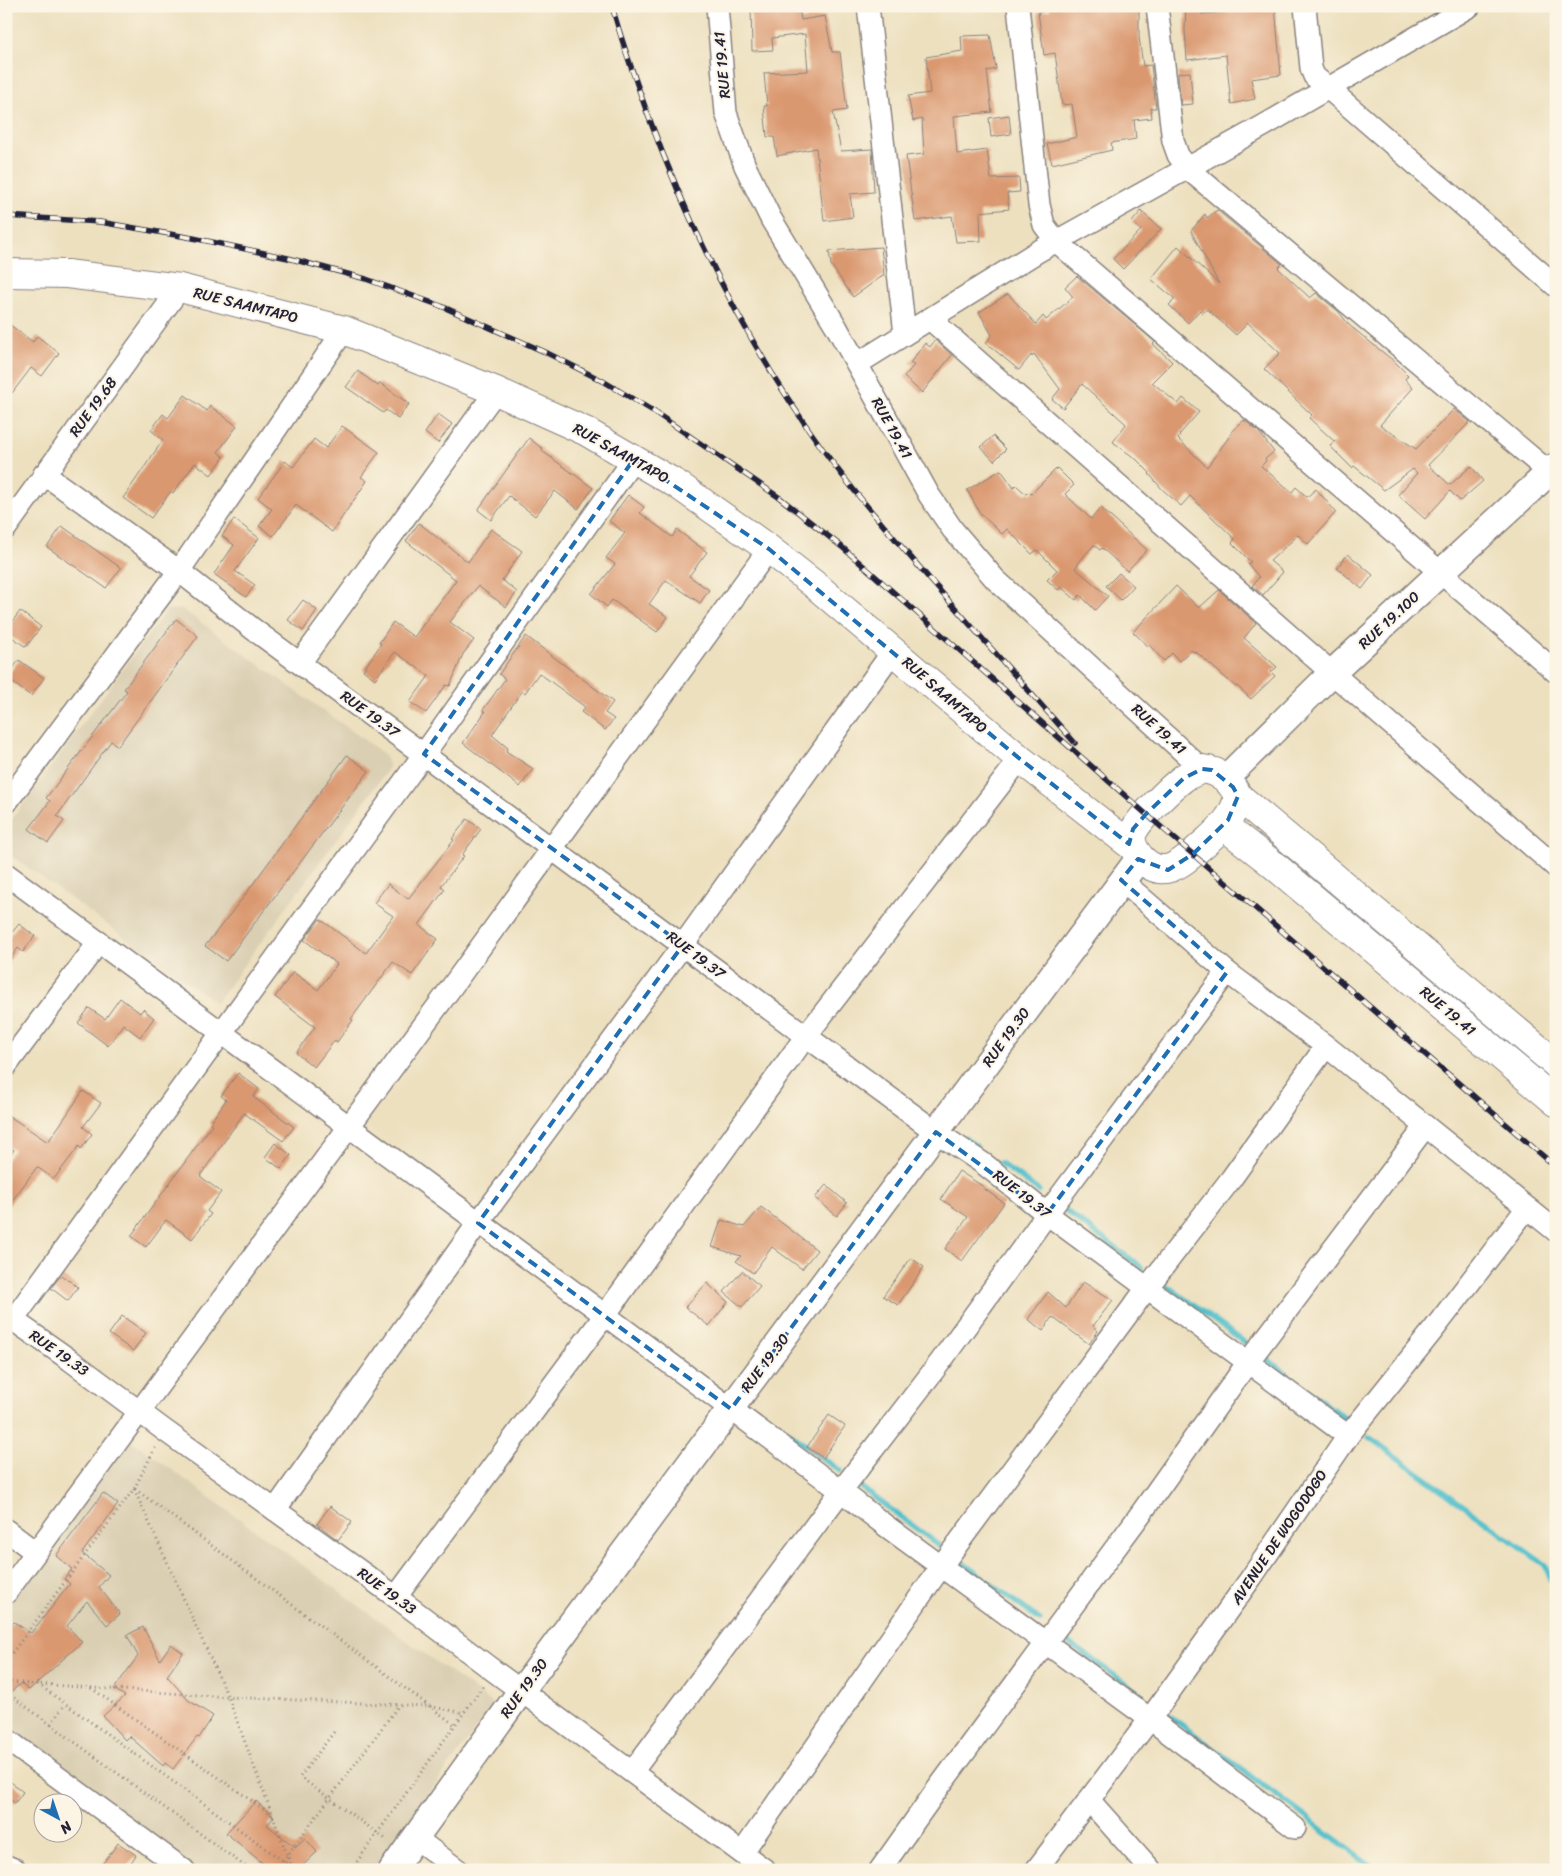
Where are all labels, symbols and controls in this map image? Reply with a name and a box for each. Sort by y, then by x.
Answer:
street label: RUE 19.41 [706,30,738,100]
street label: RUE SAAMTAPO [191,279,301,331]
street label: RUE 19.68 [62,371,124,443]
street label: RUE 19.41 [864,392,920,464]
street label: RUE SAAMTAPO [568,416,674,490]
street label: RUE 19.100 [1352,584,1426,656]
street label: RUE SAAMTAPO [896,650,994,740]
street label: RUE 19.37 [335,683,406,745]
street label: RUE 19.41 [1125,697,1193,761]
street label: RUE 19.37 [661,924,732,987]
street label: RUE 19.41 [1414,979,1482,1043]
street label: RUE 19.30 [975,1001,1037,1073]
street label: RUE 19.37 [987,1163,1058,1226]
street label: RUE 19.33 [24,1323,94,1383]
street label: RUE 19.30 [734,1328,796,1398]
street label: AVENUE DE WOGODOGO [1223,1464,1334,1611]
street label: RUE 19.33 [352,1561,422,1621]
street label: RUE 19.30 [493,1652,555,1724]
north arrow [32,1794,82,1844]
text: N [54,1814,79,1840]

